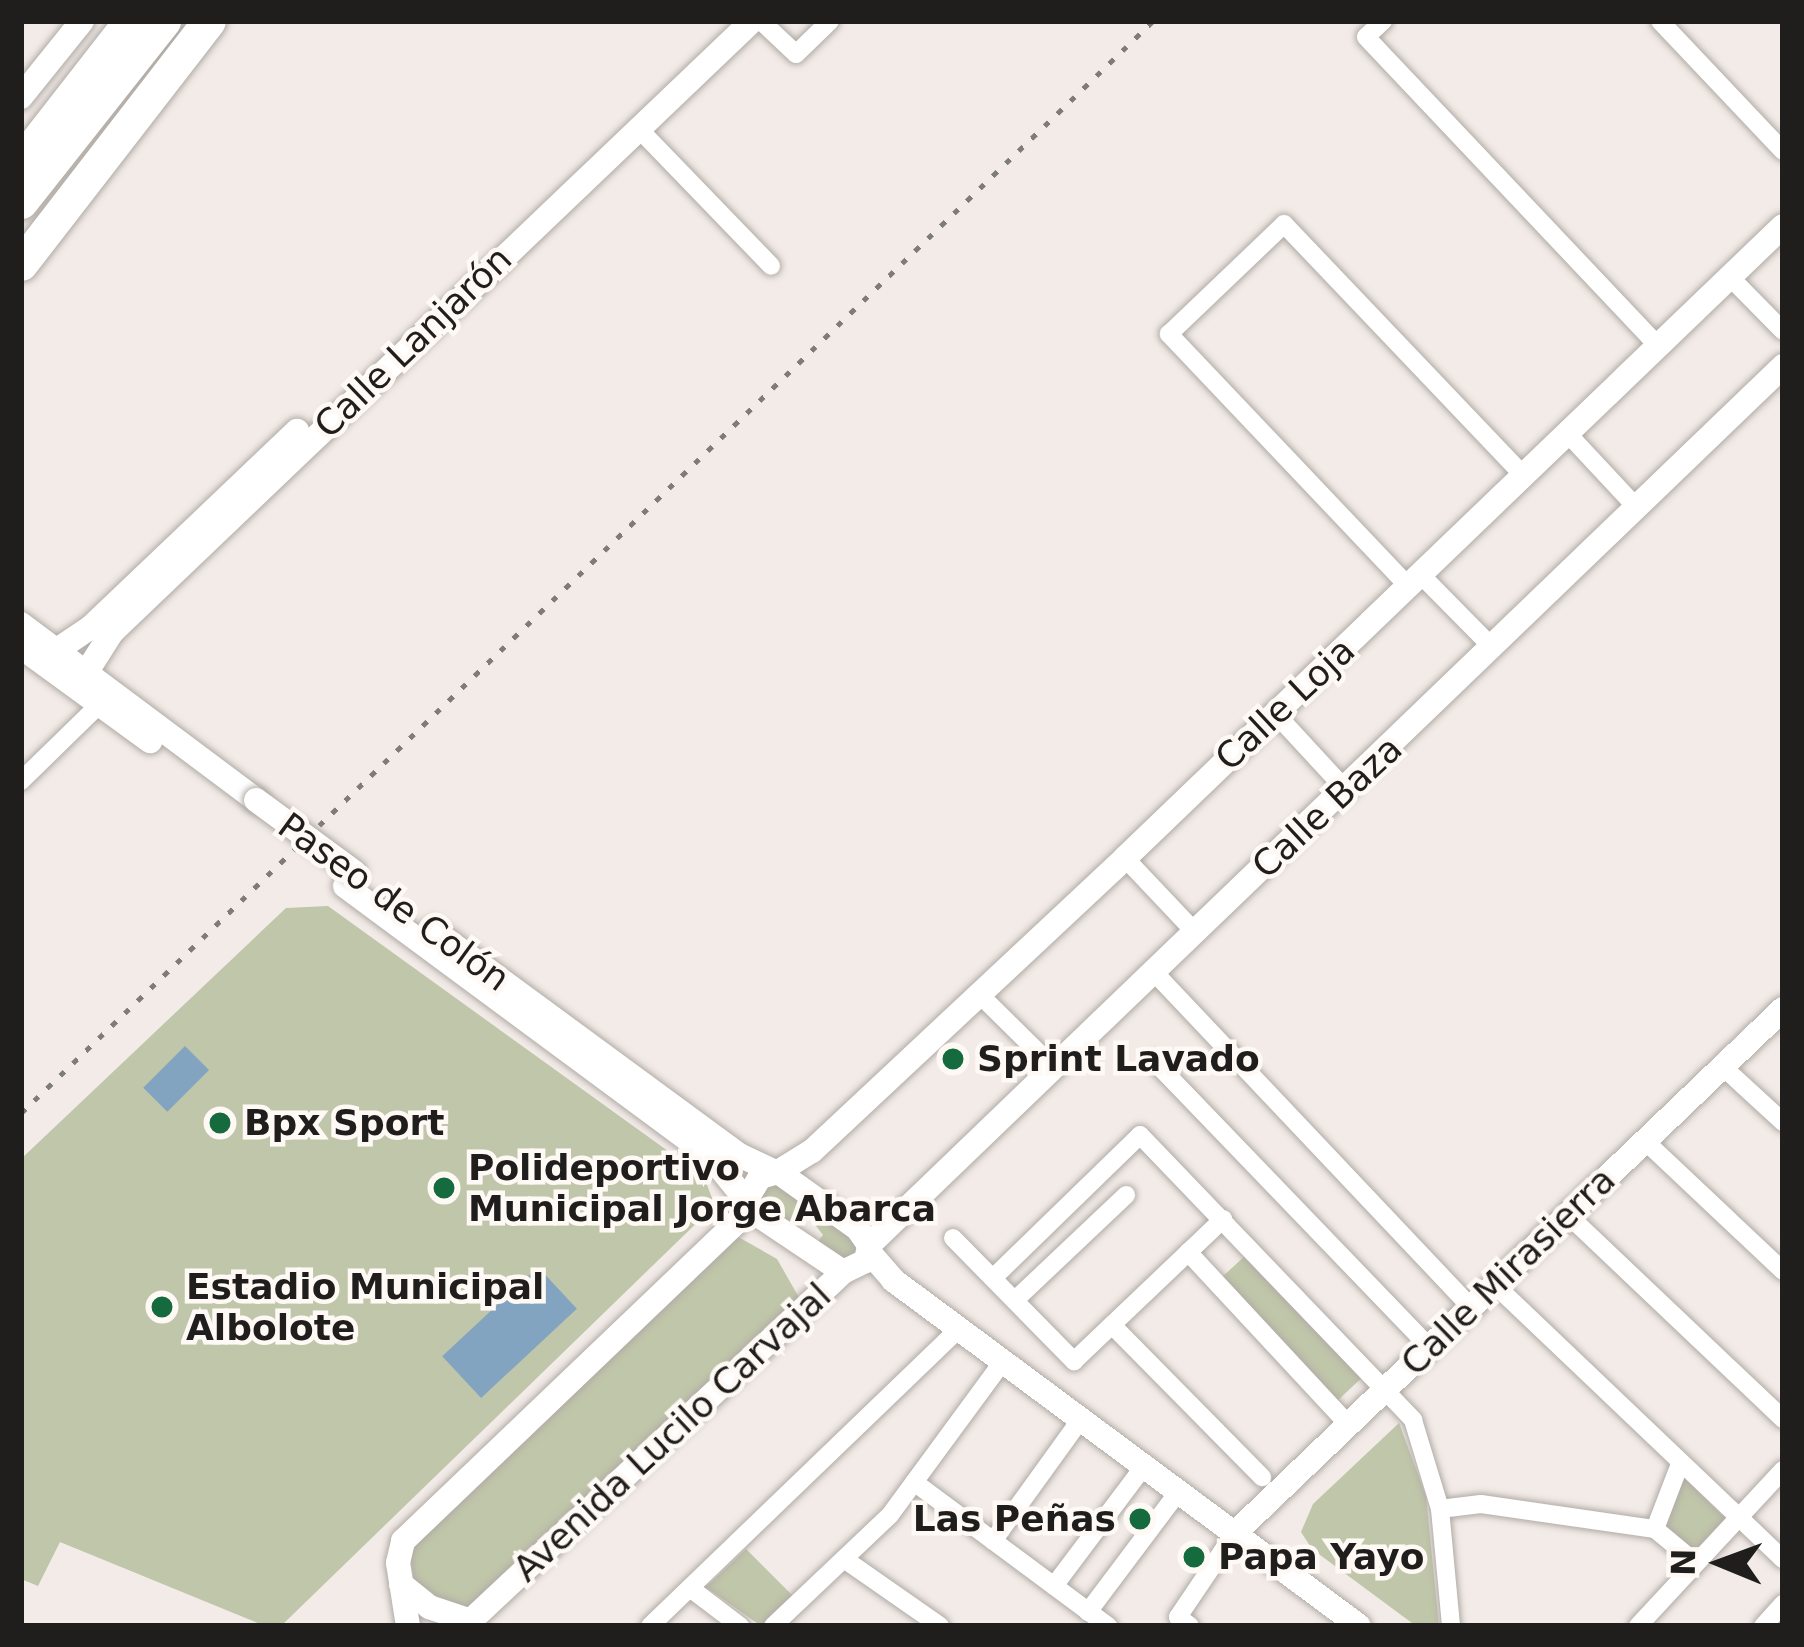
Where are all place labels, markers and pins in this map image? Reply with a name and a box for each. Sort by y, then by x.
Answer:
place label: Sprint Lavado [977,1037,1260,1081]
marker: Sprint Lavado [940,1046,966,1072]
place label: Bpx Sport [244,1101,444,1145]
marker: Bpx Sport [207,1110,233,1136]
place label: Polideportivo Municipal Jorge Abarca [468,1145,936,1230]
marker: Polideportivo Municipal Jorge Abarca [431,1175,457,1201]
place label: Estadio Municipal Albolote [186,1264,544,1349]
marker: Estadio Municipal Albolote [149,1294,175,1320]
place label: Las Peñas [913,1497,1116,1541]
marker: Las Peñas [1127,1506,1153,1532]
place label: Papa Yayo [1218,1535,1424,1579]
marker: Papa Yayo [1181,1544,1207,1570]

